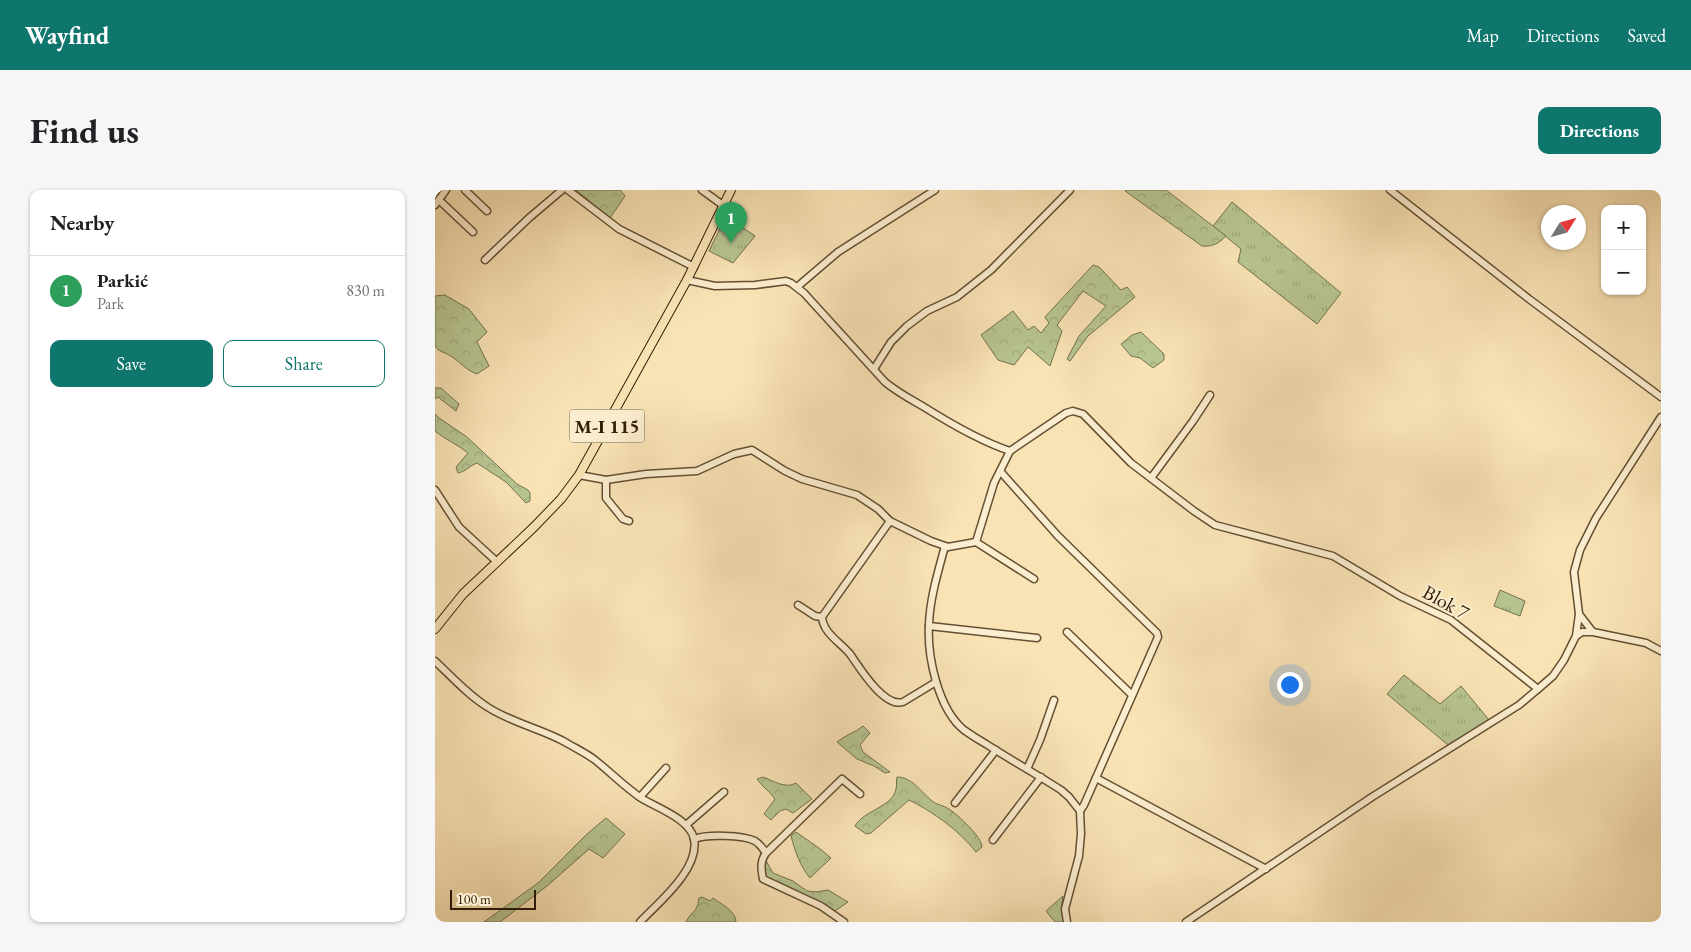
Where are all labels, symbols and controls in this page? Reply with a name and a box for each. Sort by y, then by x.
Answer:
text: Wayfind [25,20,109,51]
text: Map [1467,24,1499,47]
text: Directions [1527,24,1599,47]
text: Saved [1627,24,1666,47]
button: Directions [1538,107,1661,154]
text: Find us [30,108,139,153]
pin: 1 [715,202,747,243]
north arrow [1541,205,1586,250]
map controls [1601,205,1646,295]
button: + [1601,205,1646,250]
text: Nearby [50,209,114,236]
button: − [1601,250,1646,295]
text: Parkić [97,268,148,293]
text: 1 [62,280,70,301]
text: 830 m [346,280,385,301]
text: Park [97,293,124,314]
button: Save [50,340,213,387]
button: Share [223,340,385,387]
road number: M-I 115 [569,410,645,442]
street label: Blok 7 [1418,579,1474,625]
your location [1277,672,1303,698]
scale bar [450,887,536,910]
text: 100 m [457,890,491,908]

